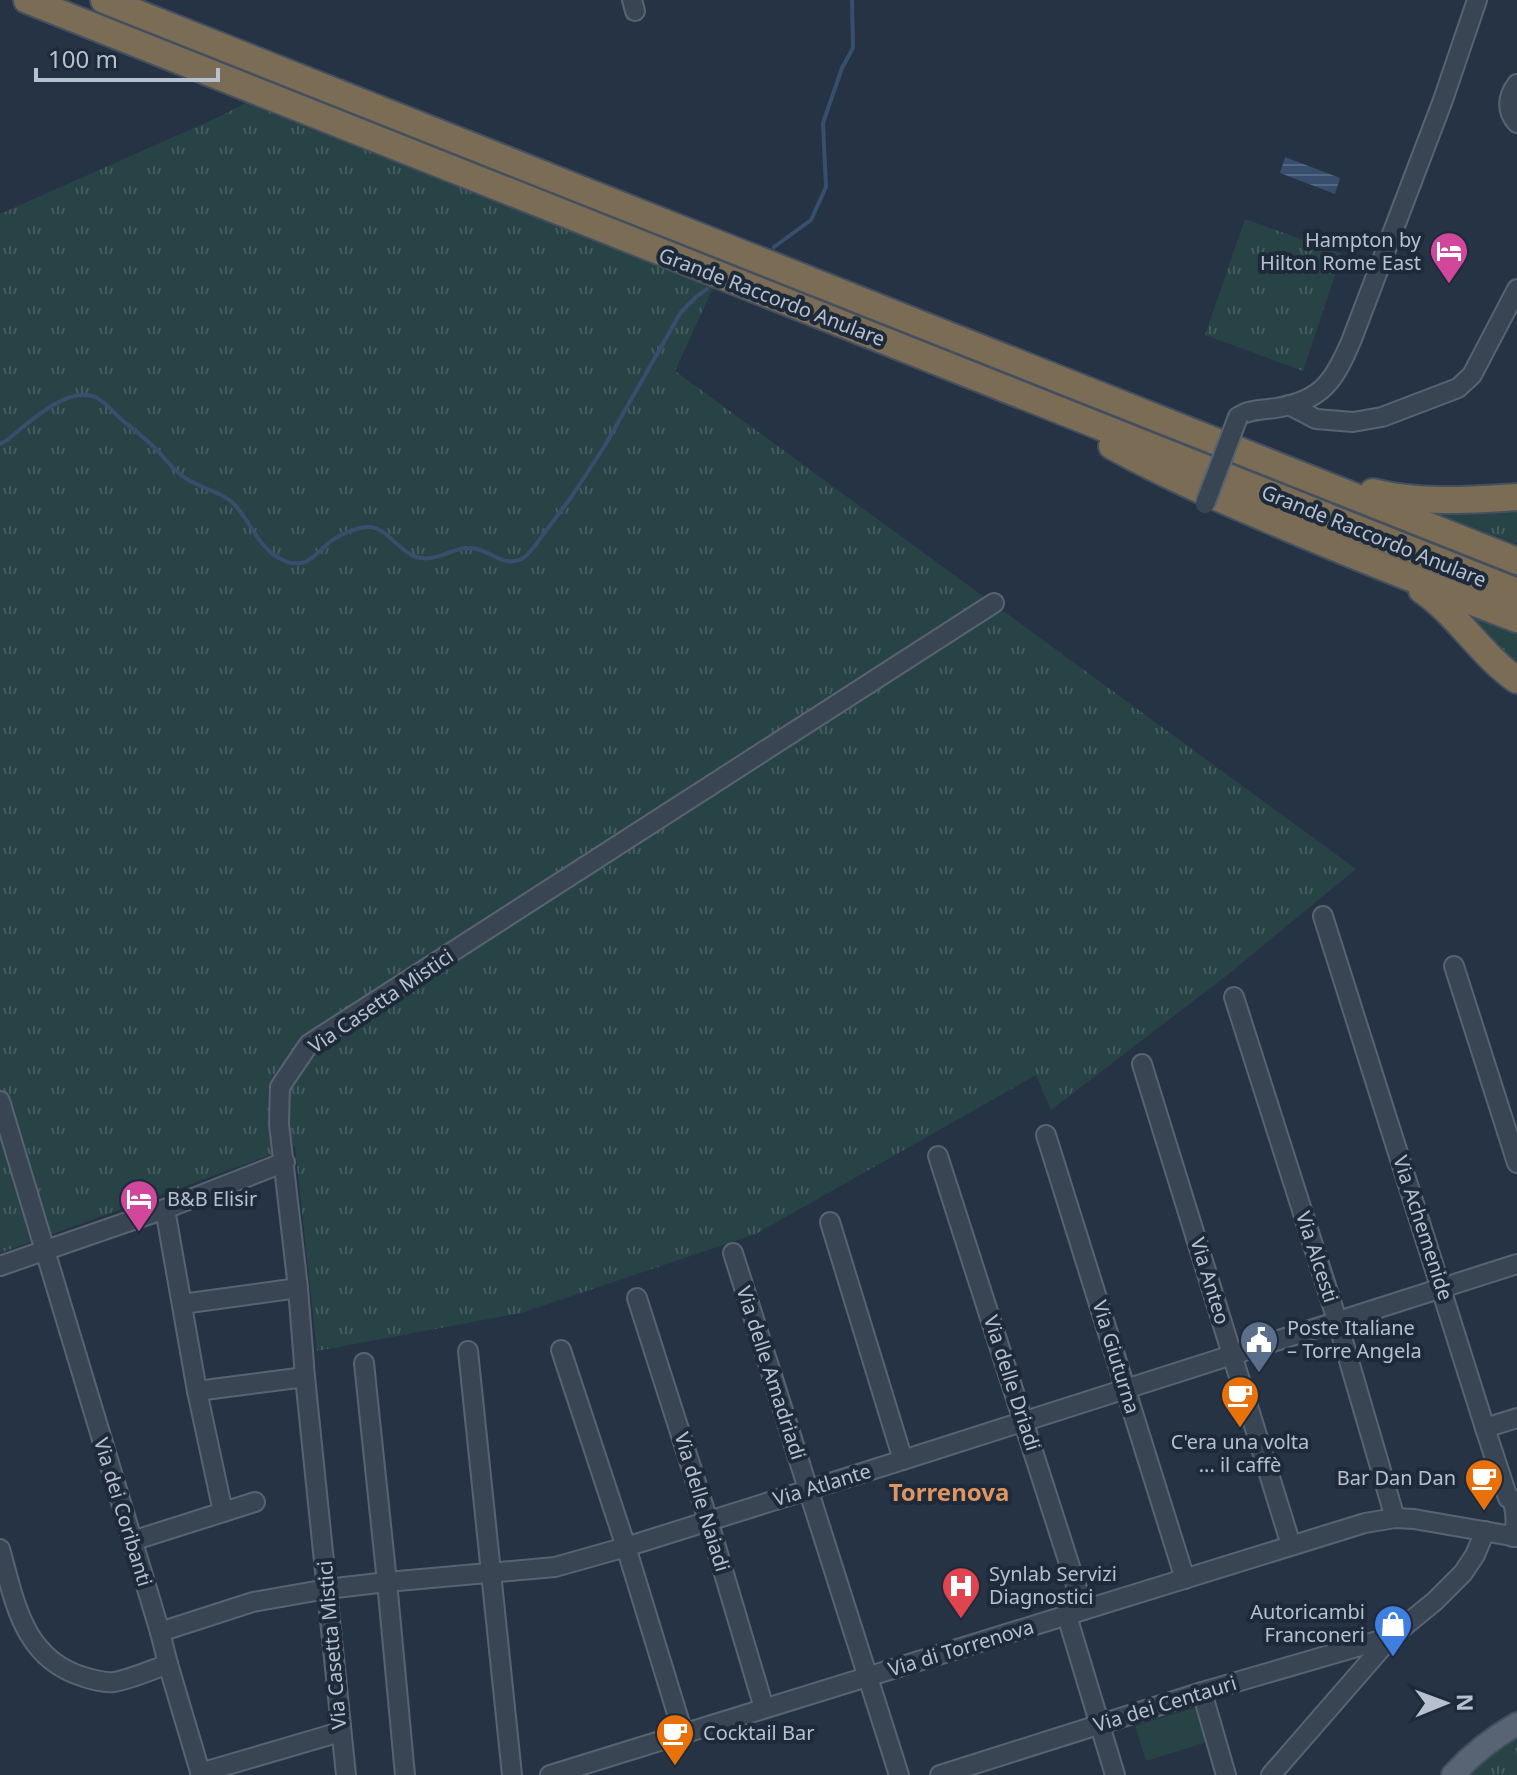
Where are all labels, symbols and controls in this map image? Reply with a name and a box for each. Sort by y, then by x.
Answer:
scale bar [36,32,218,82]
text: 100 m [48,42,118,75]
place label: Hampton by Hilton Rome East [1260,226,1422,276]
hotel icon: Hampton by Hilton Rome East [1428,230,1470,285]
street label: Grande Raccordo Anulare [655,241,889,352]
street label: Grande Raccordo Anulare [1258,478,1491,593]
street label: Via Casetta Mistici [303,942,458,1059]
street label: Via Achemenide [1387,1152,1460,1304]
hotel icon: B&B Elisir [118,1178,160,1233]
place label: B&B Elisir [167,1185,257,1212]
street label: Via Alcesti [1290,1208,1345,1306]
street label: Via Anteo [1185,1234,1236,1328]
street label: Via delle Amadriadi [731,1283,812,1463]
street label: Via Giuturna [1086,1297,1147,1417]
street label: Via delle Driadi [978,1312,1047,1454]
place label: Poste Italiane – Torre Angela [1287,1314,1422,1364]
public building icon: Poste Italiane – Torre Angela [1238,1319,1280,1374]
cafe icon: C'era una volta ... il caffè [1219,1374,1261,1429]
place label: C'era una volta ... il caffè [1171,1428,1309,1478]
street label: Via delle Naiadi [668,1429,736,1575]
street label: Via dei Coribanti [88,1434,159,1589]
street label: Via Atlante [770,1457,874,1512]
cafe icon: Bar Dan Dan [1463,1457,1505,1512]
place label: Bar Dan Dan [1337,1464,1456,1491]
district label: Torrenova [889,1475,1009,1508]
street label: Via Casetta Mistici [311,1560,352,1730]
place label: Synlab Servizi Diagnostici [989,1560,1117,1610]
hospital icon: Synlab Servizi Diagnostici [940,1565,982,1620]
place label: Autoricambi Franconeri [1250,1598,1365,1648]
shop icon: Autoricambi Franconeri [1372,1603,1414,1658]
street label: Via di Torrenova [885,1613,1037,1682]
north arrow [1405,1663,1485,1743]
street label: Via dei Centauri [1090,1669,1240,1738]
text: N [1451,1693,1481,1712]
cafe icon: Cocktail Bar [654,1712,696,1767]
place label: Cocktail Bar [703,1719,814,1746]

